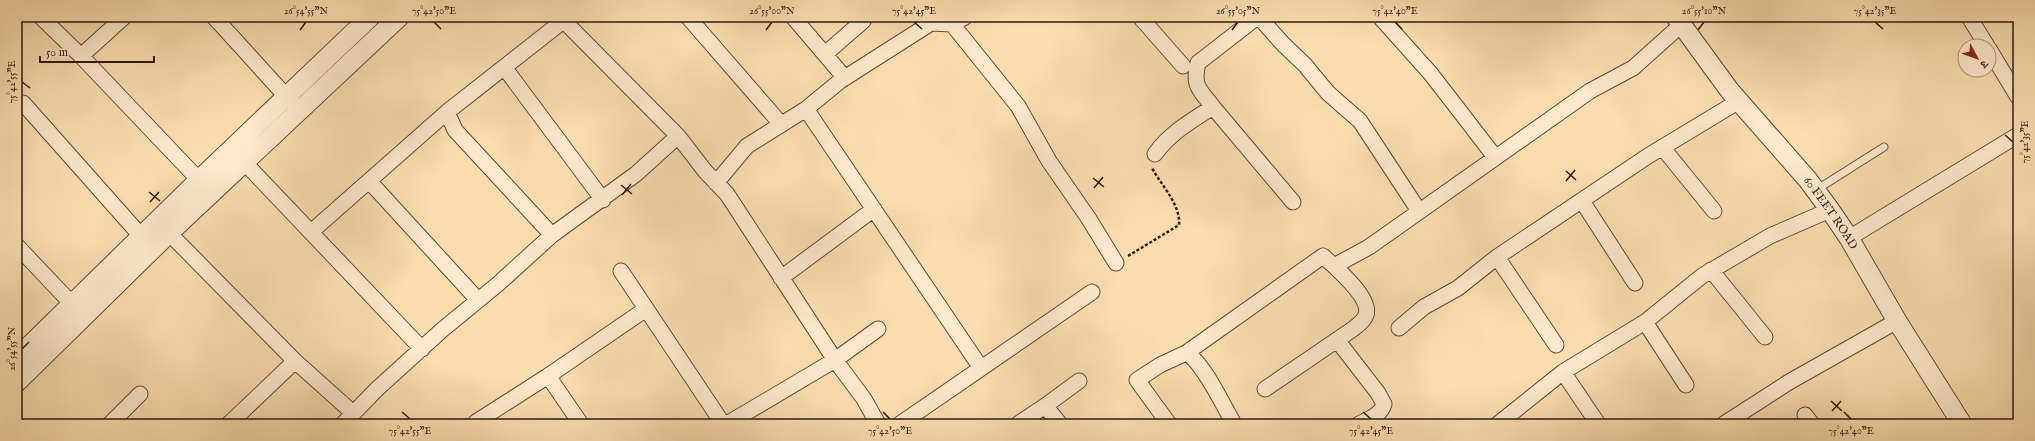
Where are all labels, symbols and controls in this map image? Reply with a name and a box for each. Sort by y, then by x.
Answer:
text: 26°54'55"N [284,5,328,18]
text: 75°42'50"E [412,5,456,18]
text: 26°55'00"N [749,5,795,18]
text: 75°42'45"E [892,5,936,18]
text: 26°55'05"N [1216,5,1260,18]
text: 75°42'40"E [1372,5,1418,18]
text: 26°55'10"N [1682,5,1726,18]
text: 75°42'35"E [1853,5,1897,18]
scale bar [40,38,154,64]
north arrow [1957,38,1997,78]
text: 50 m [46,45,68,60]
text: उ [1976,56,1992,72]
text: 75°42'55"E [6,60,19,103]
text: 75°42'35"E [2019,120,2032,164]
street label: 60 FEET ROAD [1800,173,1861,253]
text: 26°54'55"N [6,327,19,371]
text: 75°42'55"E [389,425,432,438]
text: 75°42'50"E [868,425,912,438]
text: 75°42'45"E [1349,425,1393,438]
text: 75°42'40"E [1828,425,1874,438]

